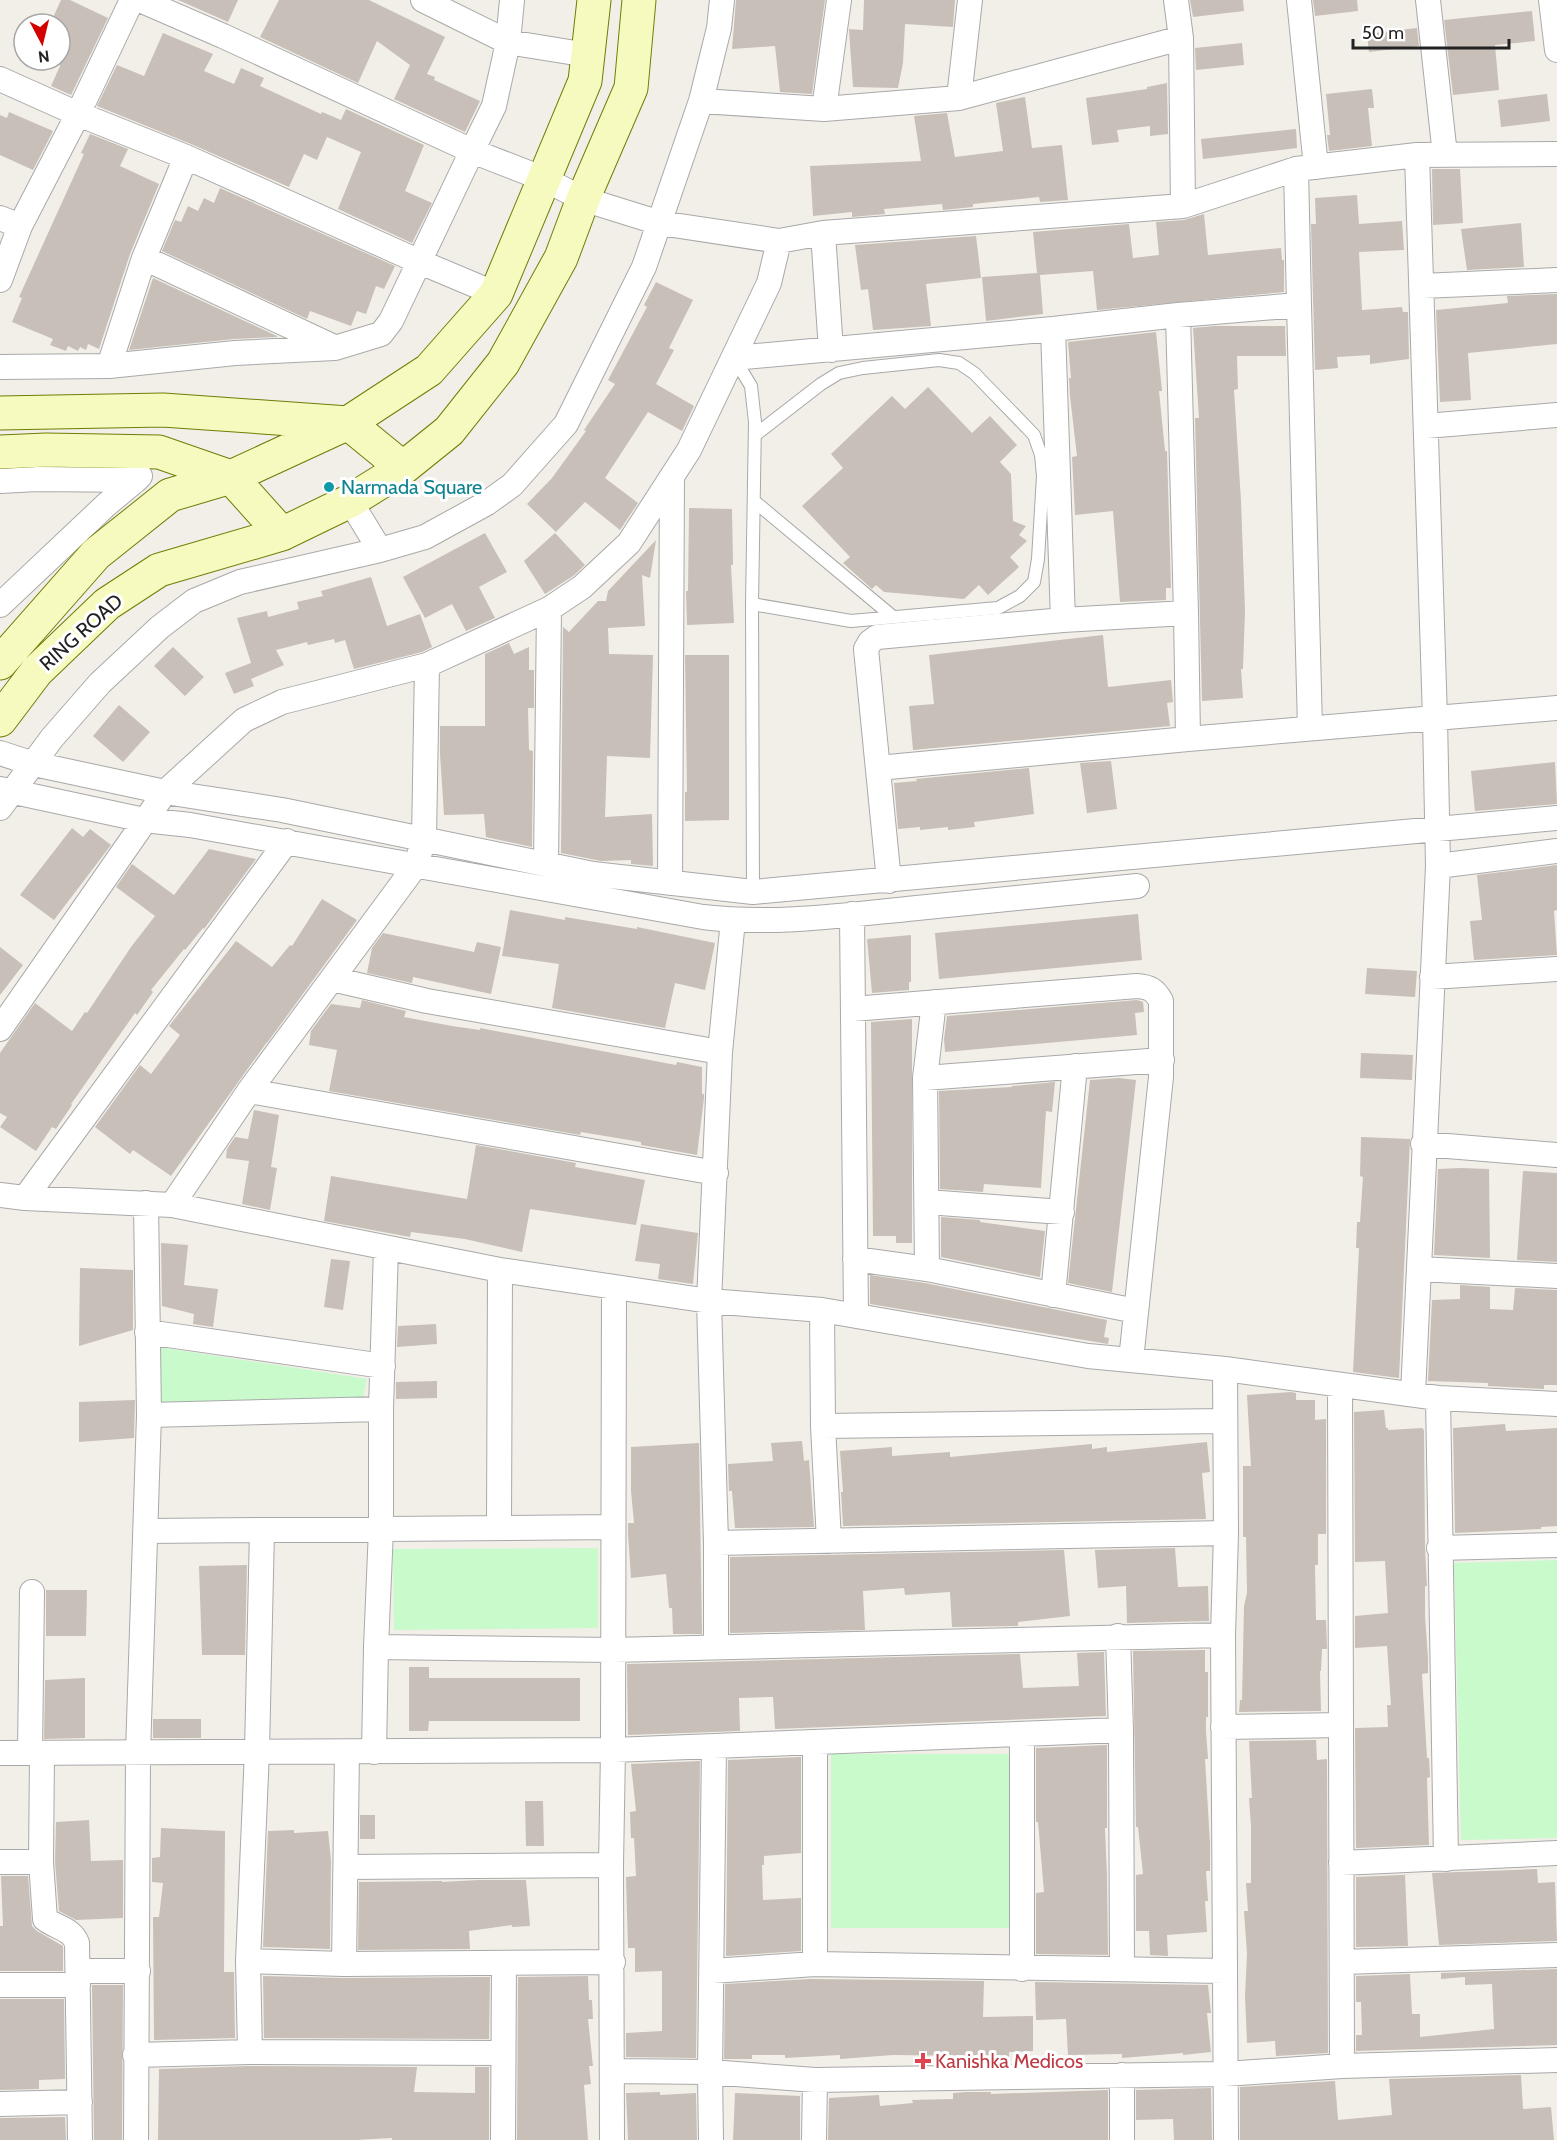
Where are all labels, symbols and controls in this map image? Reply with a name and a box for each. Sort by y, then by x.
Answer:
north arrow [12,12,72,72]
scale bar [1353,12,1509,50]
text: 50 m [1362,22,1404,44]
text: N [37,46,51,67]
place label: Narmada Square [341,475,482,499]
marker: Narmada Square [322,480,336,494]
street label: RING ROAD [35,589,127,675]
place label: Kanishka Medicos [935,2049,1083,2073]
marker: Kanishka Medicos [916,2054,930,2068]

